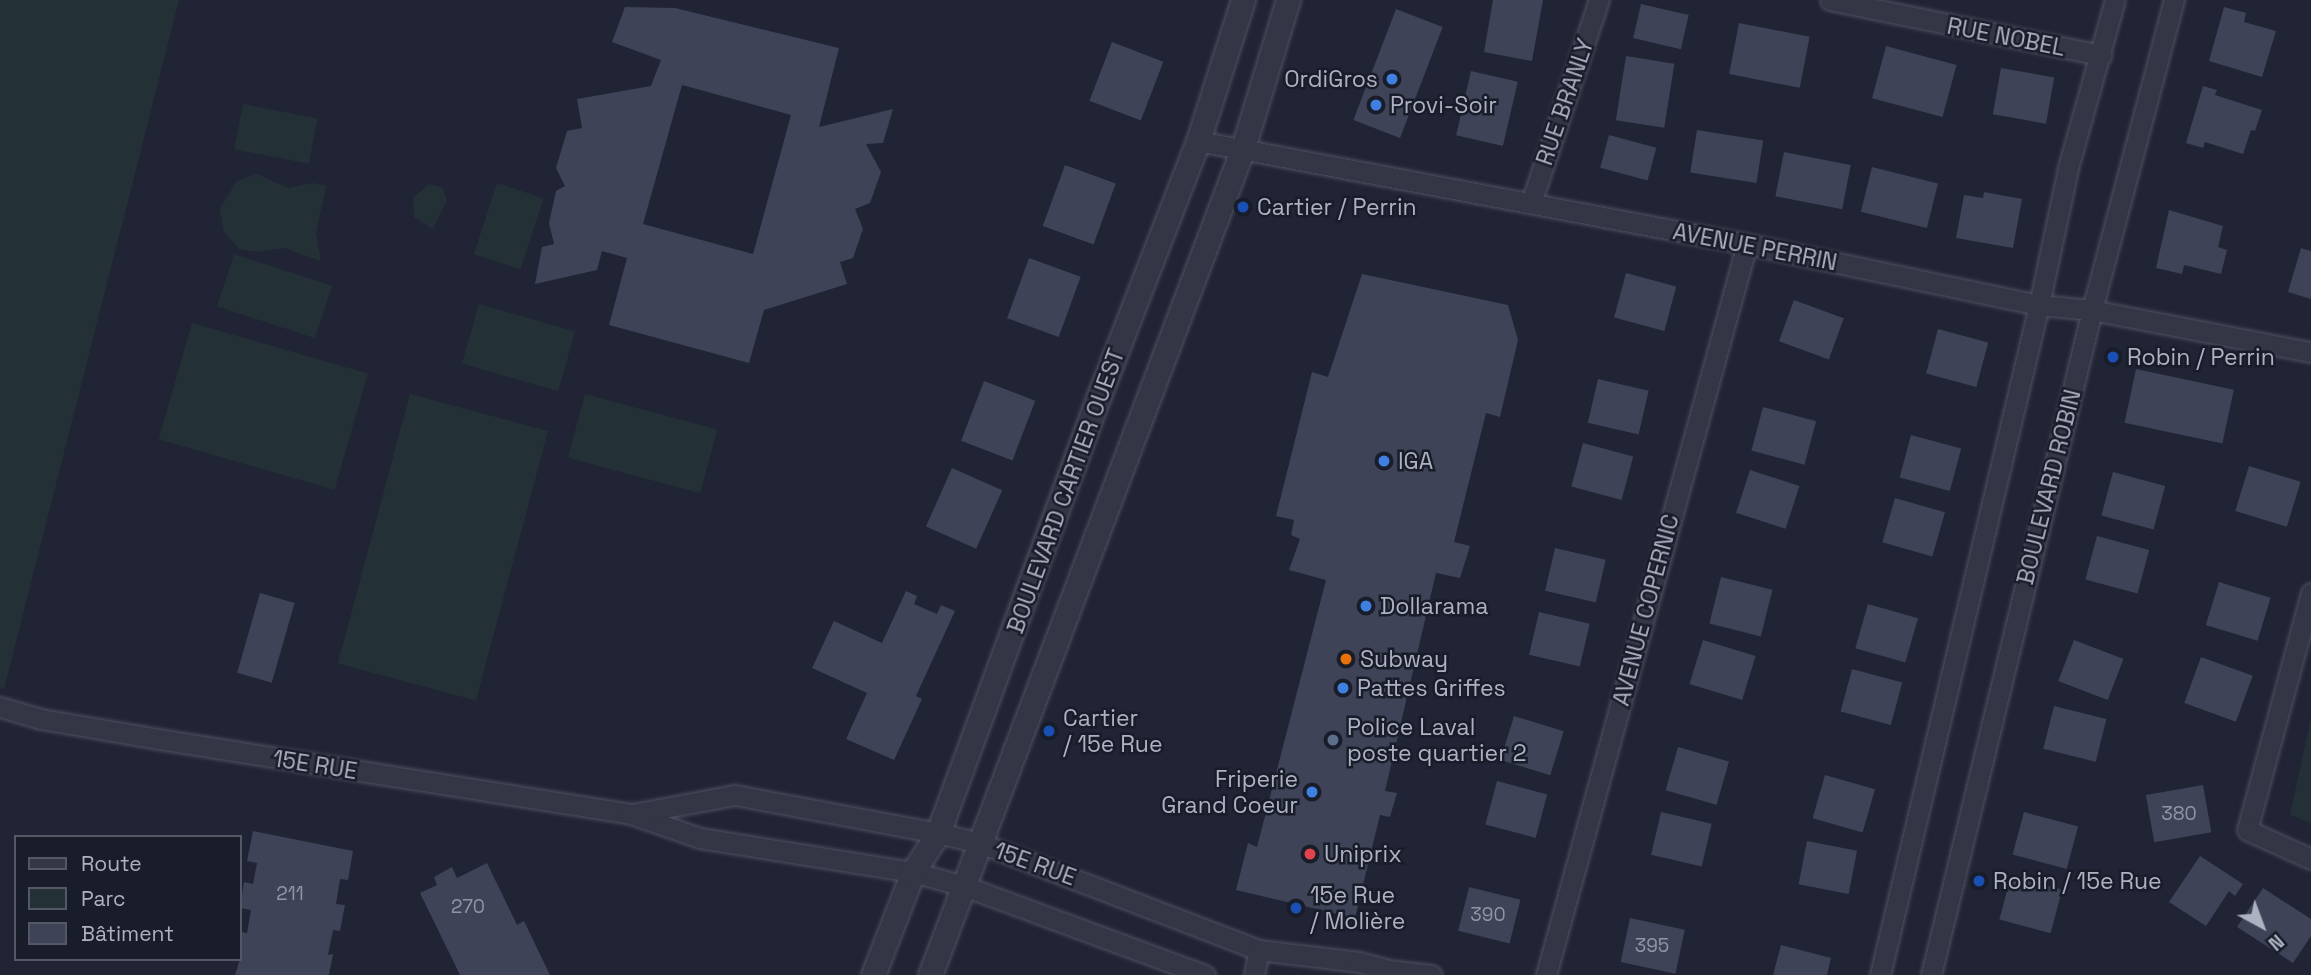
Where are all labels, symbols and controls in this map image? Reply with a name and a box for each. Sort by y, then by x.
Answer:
street label: RUE NOBEL [1945,12,2067,62]
street label: RUE BRANLY [1530,35,1600,169]
place label: OrdiGros [1284,65,1378,93]
marker: OrdiGros [1384,71,1400,87]
place label: Provi-Soir [1390,91,1497,119]
marker: Provi-Soir [1368,97,1384,113]
place label: Cartier / Perrin [1257,193,1417,221]
marker: Cartier / Perrin [1235,199,1251,215]
street label: AVENUE PERRIN [1671,218,1839,276]
place label: Robin / Perrin [2127,343,2275,371]
street label: BOULEVARD CARTIER OUEST [1002,345,1130,637]
marker: Robin / Perrin [2105,349,2121,365]
street label: BOULEVARD ROBIN [2011,387,2087,587]
place label: IGA [1398,447,1433,475]
marker: IGA [1376,453,1392,469]
street label: AVENUE COPERNIC [1607,511,1685,709]
place label: Dollarama [1380,592,1488,620]
marker: Dollarama [1358,598,1374,614]
place label: Subway [1360,645,1448,673]
marker: Subway [1338,651,1354,667]
place label: Pattes Griffes [1357,674,1506,702]
marker: Pattes Griffes [1335,680,1351,696]
place label: Cartier / 15e Rue [1063,704,1163,758]
place label: Police Laval poste quartier 2 [1347,713,1527,767]
marker: Cartier / 15e Rue [1041,723,1057,739]
marker: Police Laval poste quartier 2 [1325,732,1341,748]
street label: 15E RUE [271,745,359,785]
place label: Friperie Grand Coeur [1161,765,1298,819]
marker: Friperie Grand Coeur [1304,784,1320,800]
house number: 380 [2161,803,2197,825]
legend [14,835,242,961]
street label: 15E RUE [990,836,1080,892]
place label: Uniprix [1324,840,1402,868]
marker: Uniprix [1302,846,1318,862]
text: Route [81,850,142,877]
place label: Robin / 15e Rue [1993,867,2162,895]
marker: Robin / 15e Rue [1971,873,1987,889]
place label: 15e Rue / Molière [1310,881,1405,935]
house number: 211 [276,883,304,905]
text: Parc [81,885,126,912]
north arrow [2227,891,2297,961]
house number: 270 [451,896,485,918]
marker: 15e Rue / Molière [1288,900,1304,916]
house number: 390 [1470,904,1506,926]
text: Bâtiment [81,920,174,947]
text: N [2263,929,2289,956]
house number: 395 [1635,935,1669,957]

